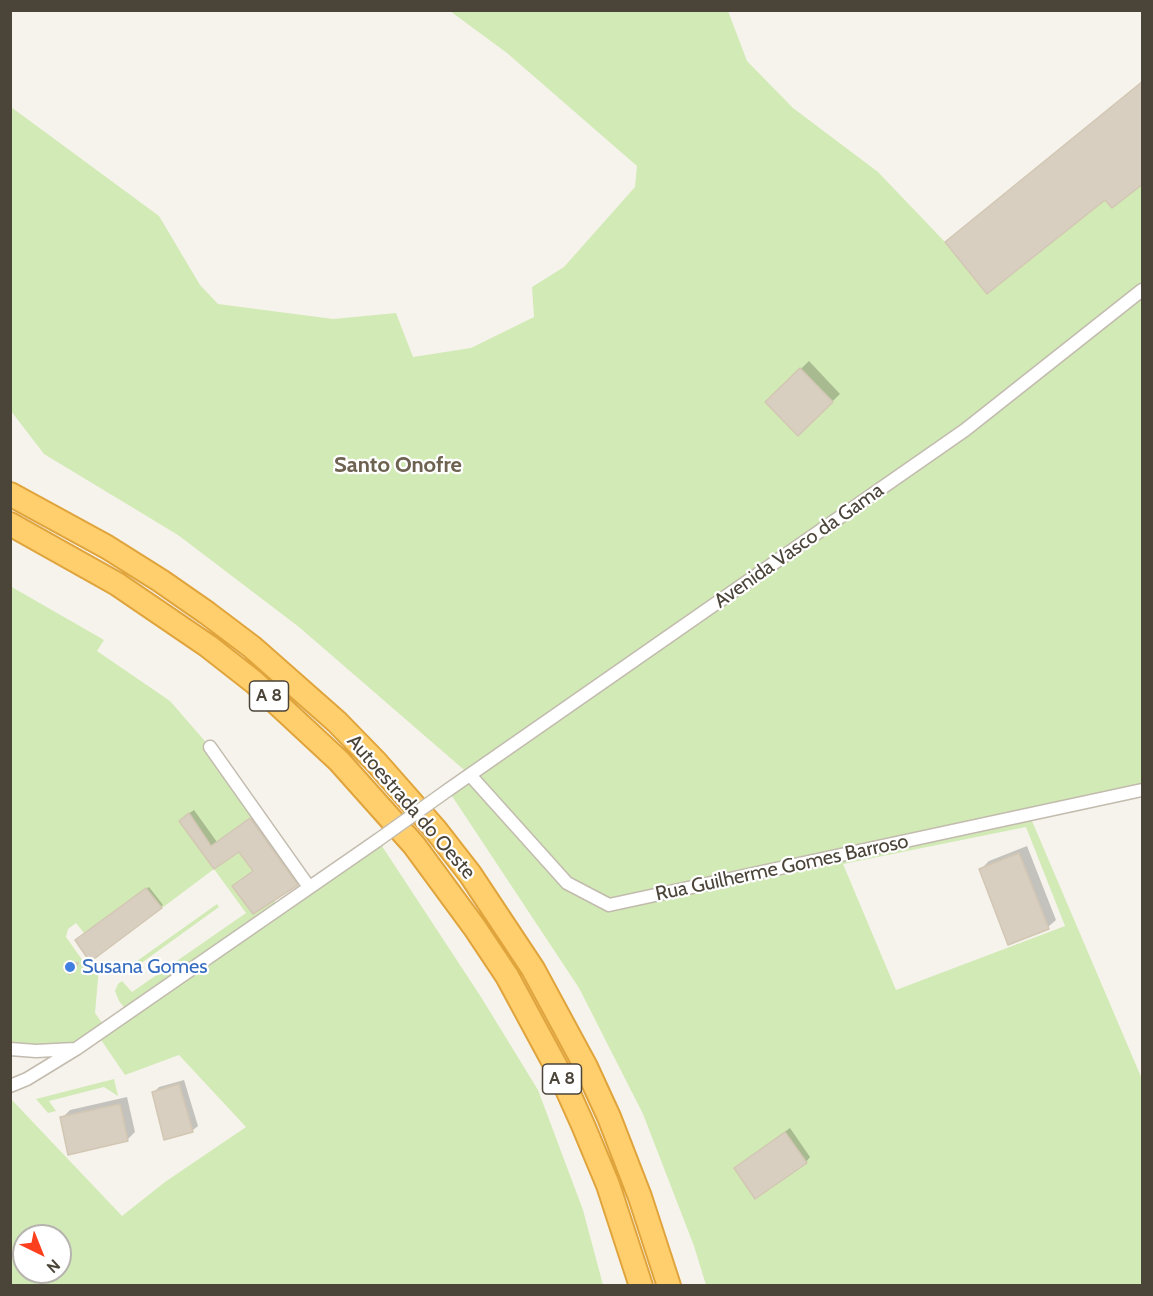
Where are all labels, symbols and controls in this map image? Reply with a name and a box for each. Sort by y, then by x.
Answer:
district label: Santo Onofre [334,453,462,479]
street label: Avenida Vasco da Gama [710,478,888,614]
road number: A 8 [250,681,288,711]
street label: Autoestrada do Oeste [342,730,480,884]
street label: Rua Guilherme Gomes Barroso [653,829,911,907]
place label: Susana Gomes [82,955,208,979]
marker: Susana Gomes [63,960,77,974]
road number: A 8 [542,1064,582,1094]
north arrow [12,1224,72,1284]
text: N [43,1255,64,1277]

